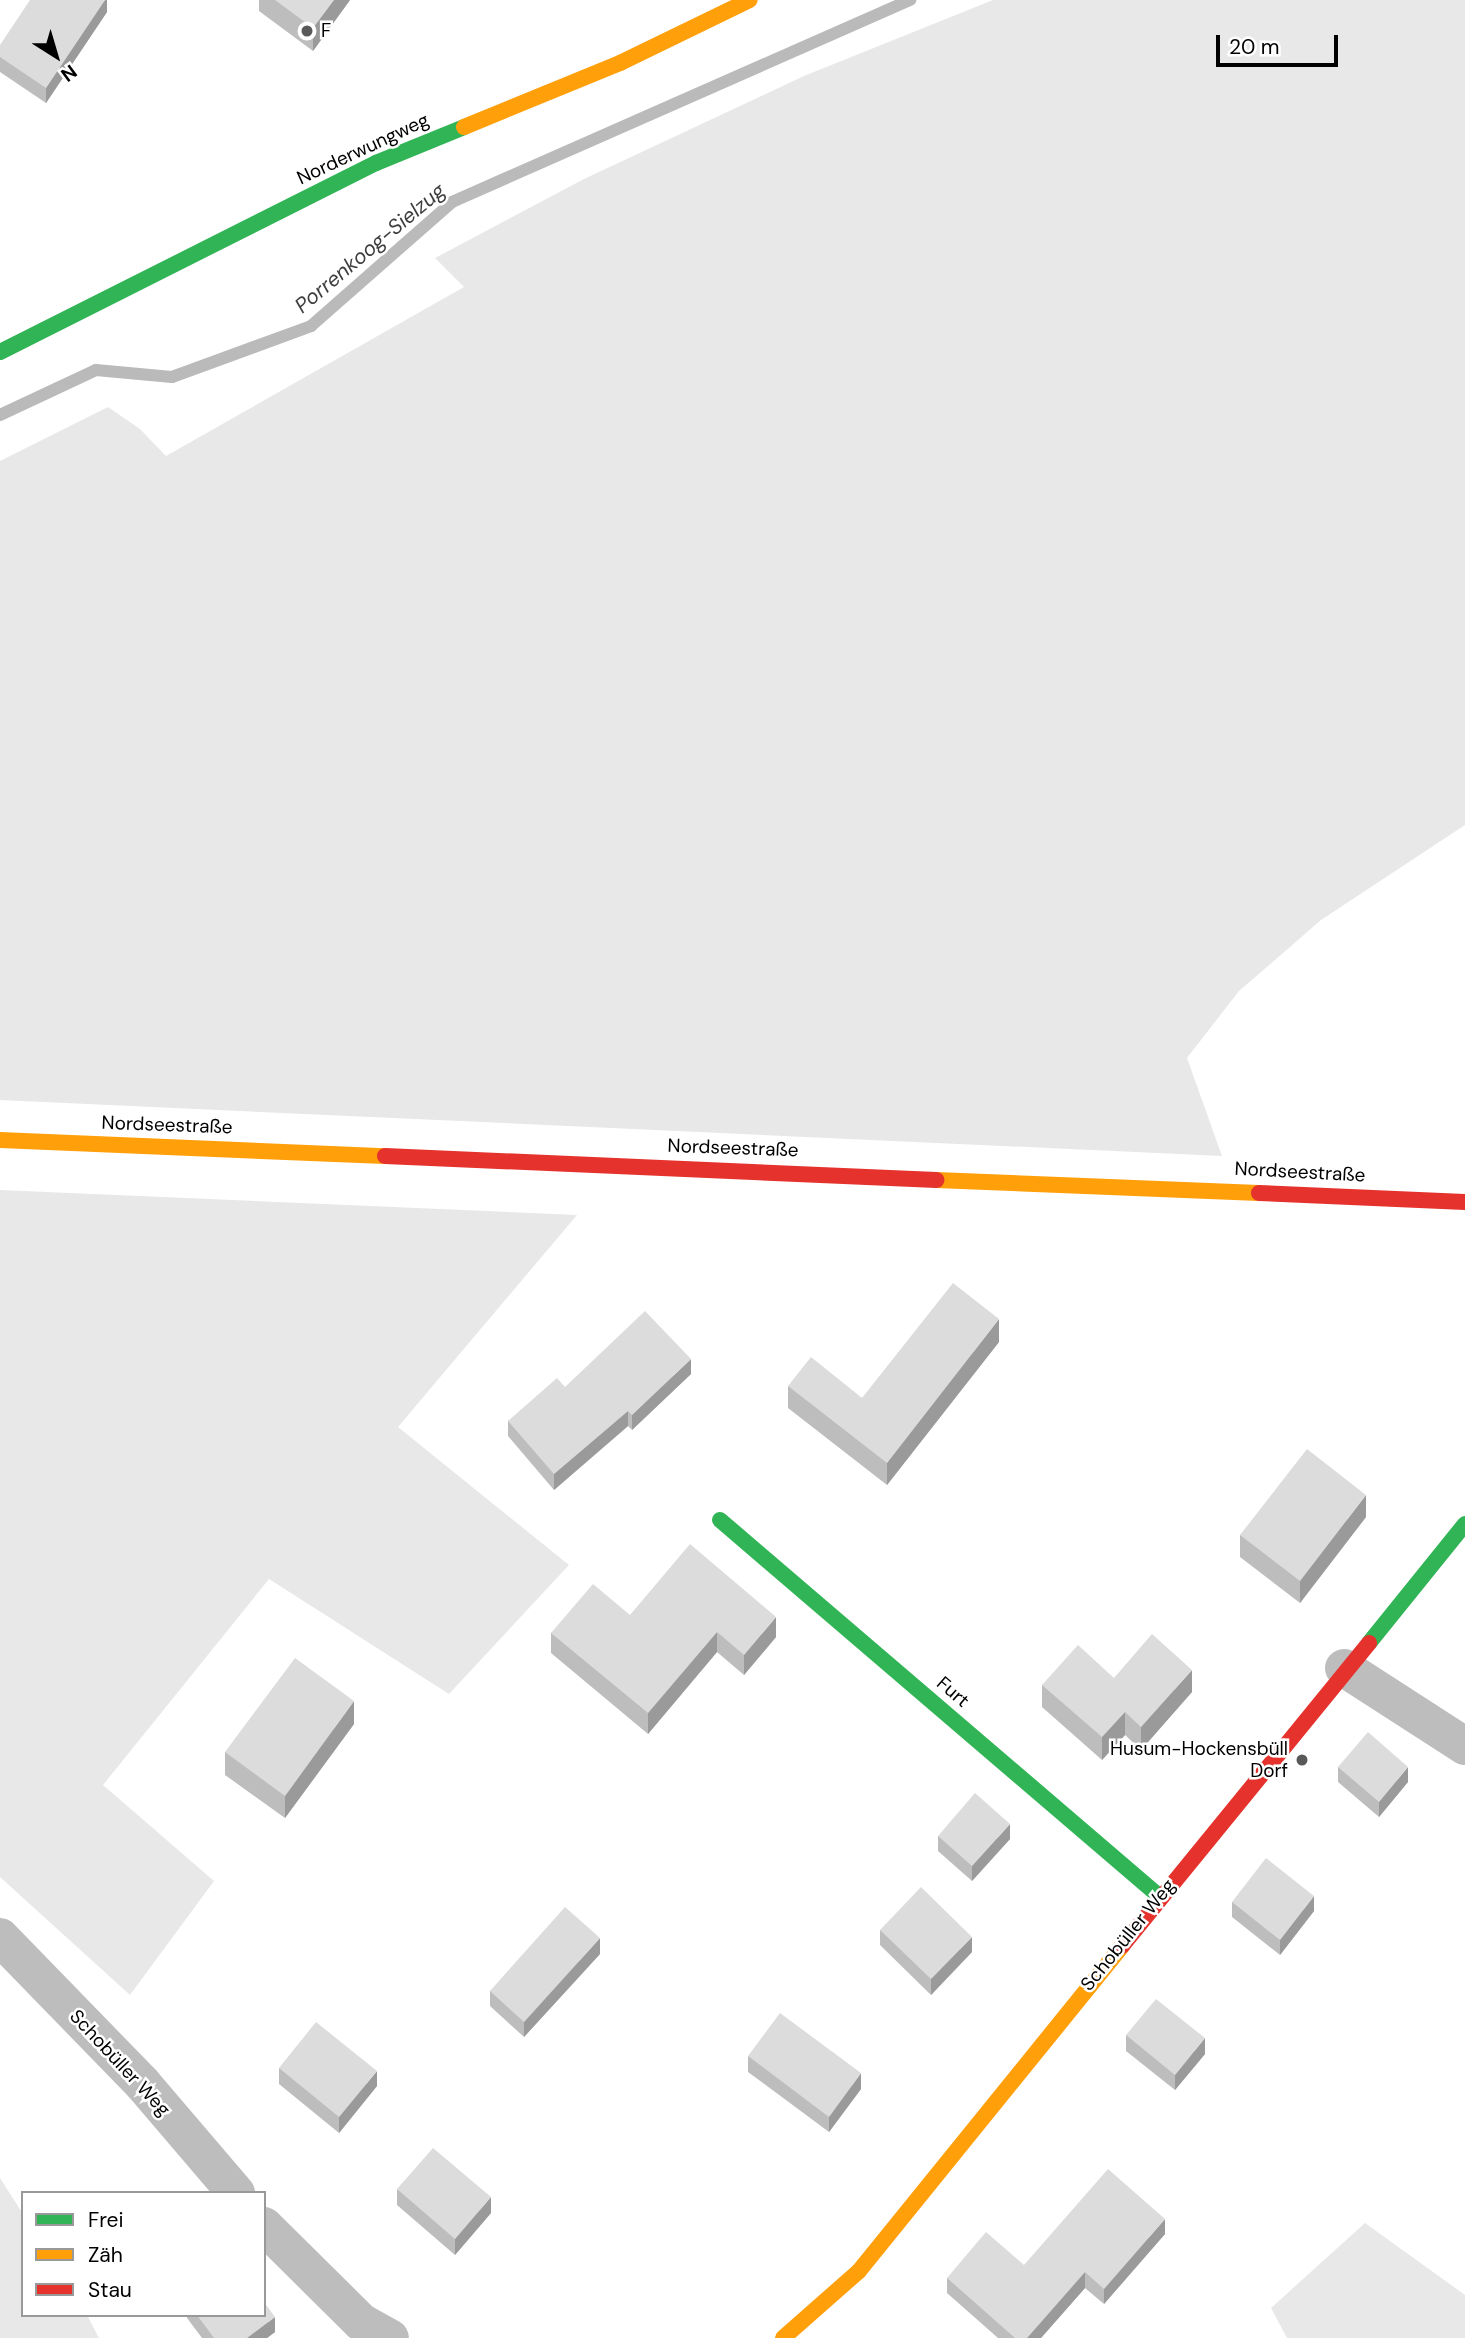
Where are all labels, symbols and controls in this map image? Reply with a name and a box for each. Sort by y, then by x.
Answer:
place label: F [321,20,331,42]
north arrow [21,21,91,91]
scale bar [1220,21,1342,65]
marker: F [299,23,315,39]
text: 20 m [1229,33,1280,61]
text: N [56,59,82,87]
street label: Norderwungweg [293,108,433,190]
water label: Porrenkoog-Sielzug [290,178,450,318]
street label: Nordseestraße [101,1111,233,1139]
street label: Nordseestraße [667,1134,799,1162]
street label: Nordseestraße [1234,1157,1366,1187]
street label: Furt [932,1672,974,1712]
place label: Husum-Hockensbüll Dorf [1110,1738,1288,1782]
marker: Husum-Hockensbüll Dorf [1294,1752,1310,1768]
street label: Schobüller Weg [1076,1875,1180,1995]
street label: Schobüller Weg [65,2005,175,2121]
legend [21,2191,266,2317]
text: Frei [88,2206,124,2234]
text: Zäh [88,2241,123,2269]
text: Stau [88,2276,132,2304]

